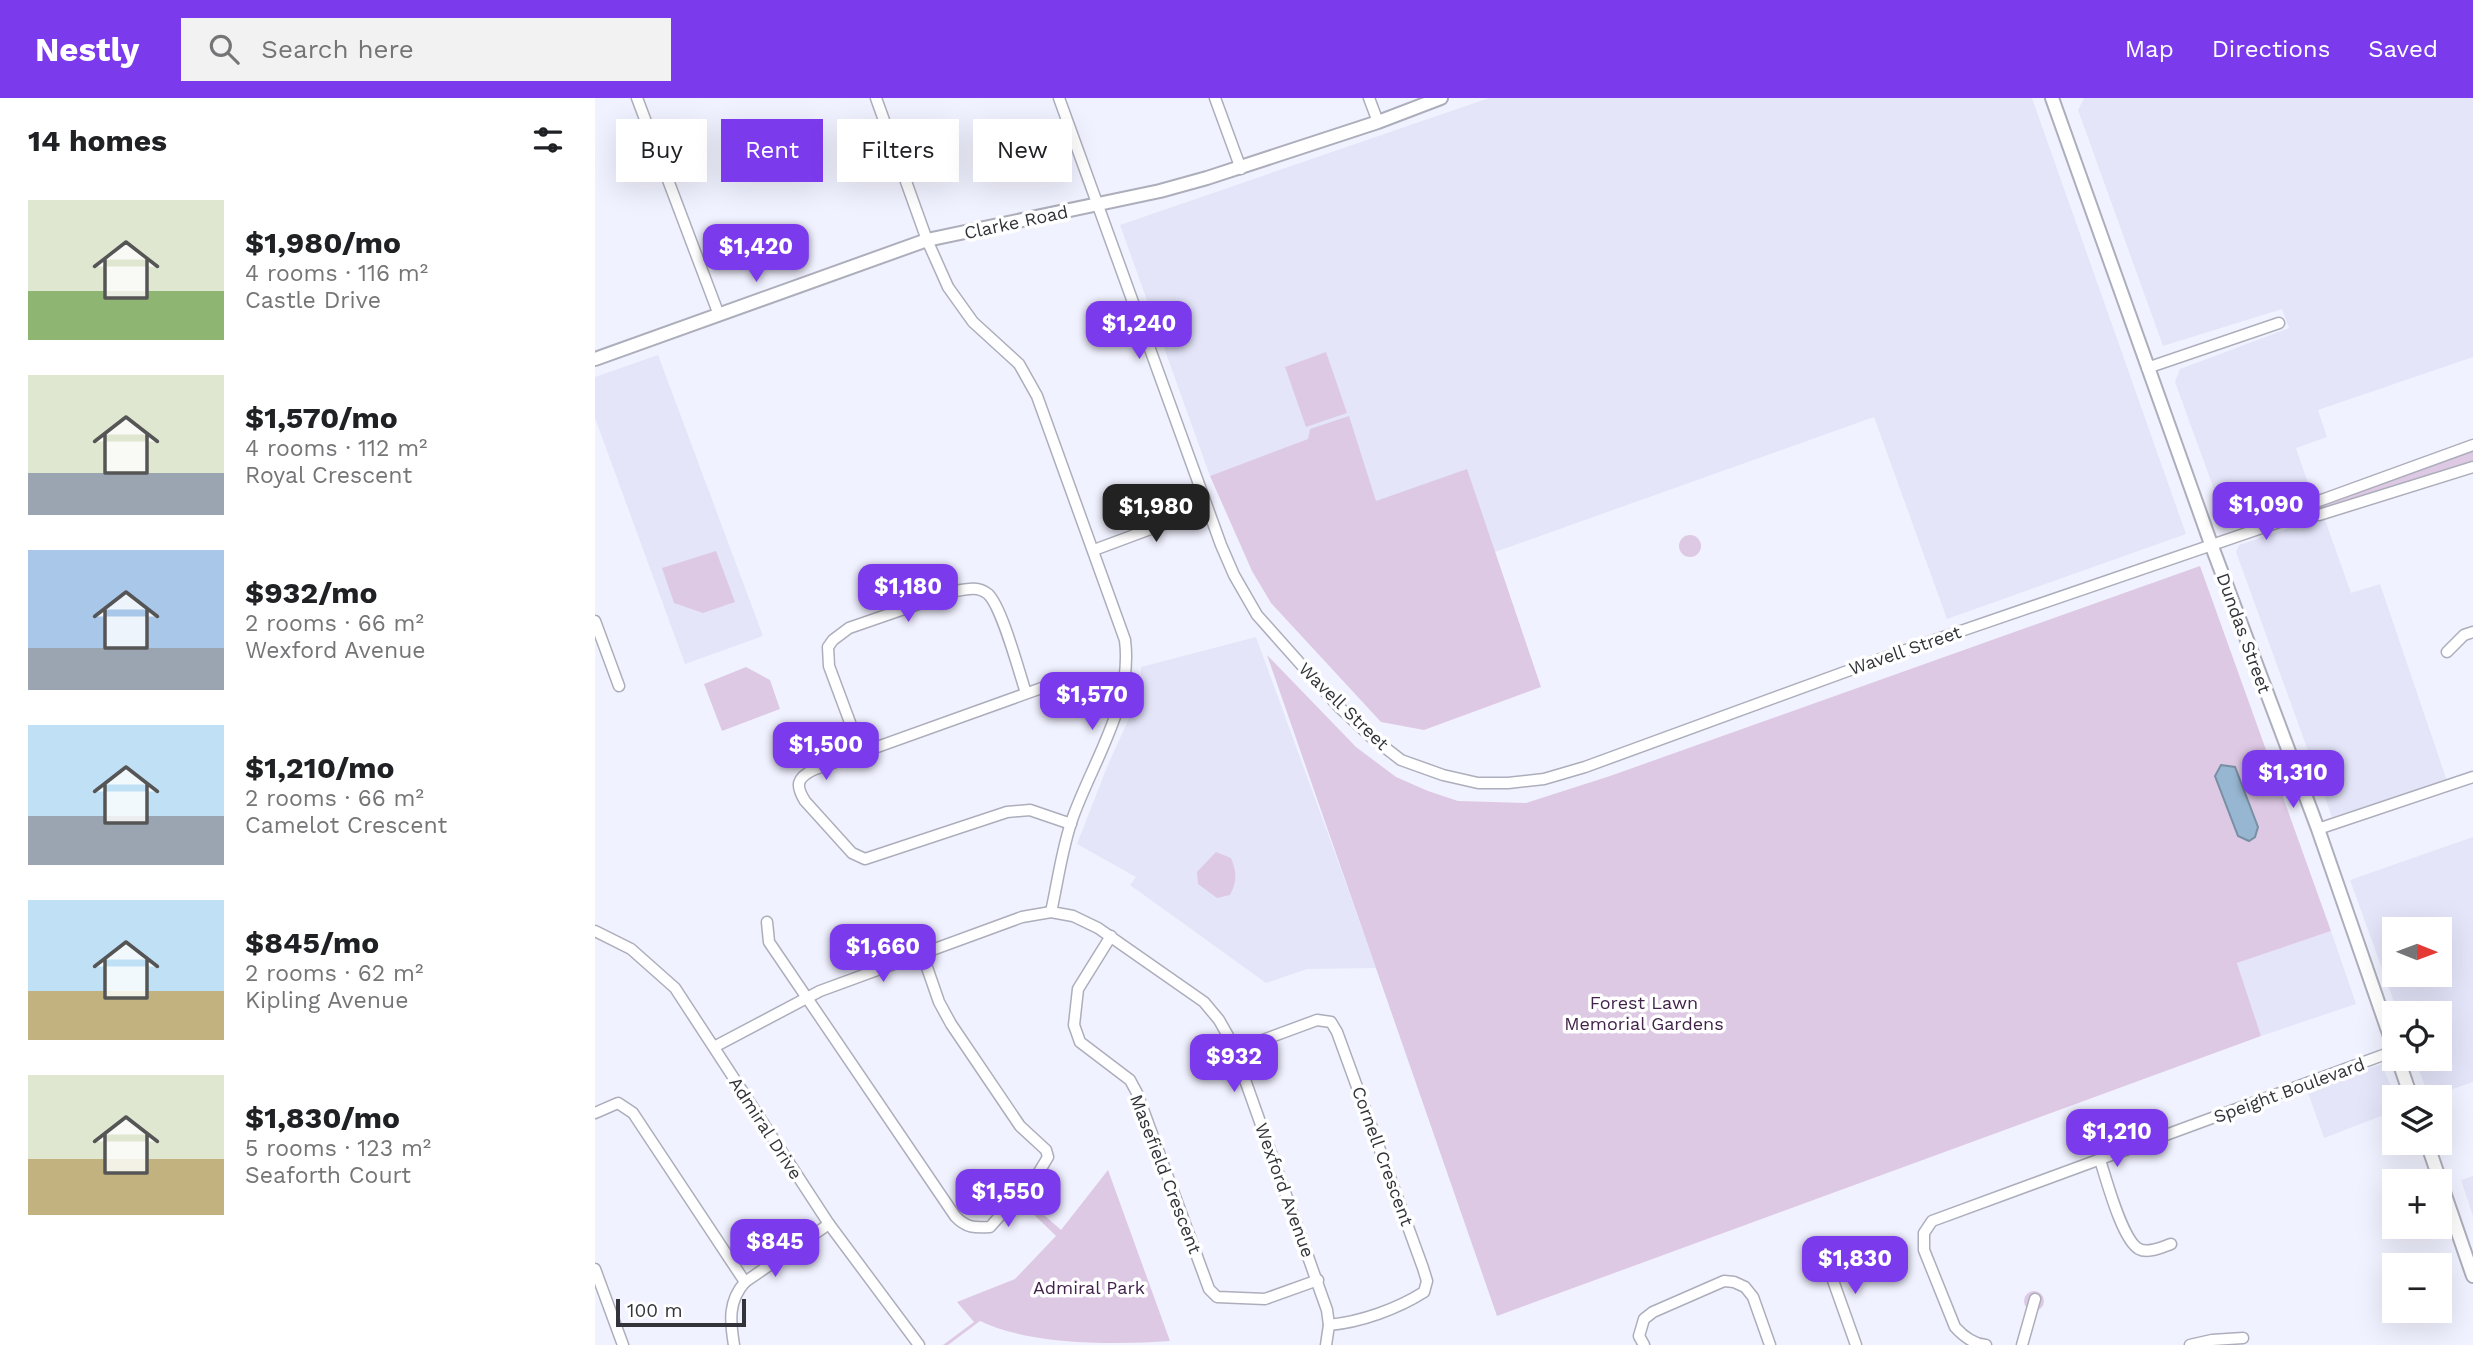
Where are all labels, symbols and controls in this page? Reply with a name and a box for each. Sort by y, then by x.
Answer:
search box [181,18,671,81]
text: Nestly [35,30,139,69]
icon: search [205,30,243,68]
text: Search here [261,34,414,64]
text: Map [2125,35,2174,63]
text: Directions [2212,35,2330,63]
text: Saved [2368,35,2438,63]
chip: Buy [616,119,707,182]
chip: Rent [721,119,823,182]
chip: Filters [837,119,959,182]
chip: New [973,119,1072,182]
icon: filters [529,121,567,159]
text: 14 homes [28,123,167,158]
street label: Clarke Road [962,201,1070,243]
text: $1,980/mo [245,225,401,260]
pin: $1,420 [699,225,813,284]
icon: home [84,228,168,312]
text: $1,420 [719,233,793,260]
text: 4 rooms · 116 m² [245,260,428,287]
text: Castle Drive [245,287,381,314]
pin: $1,240 [1082,302,1196,361]
text: $1,240 [1102,310,1176,337]
text: $1,570/mo [245,400,398,435]
icon: home [84,403,168,487]
text: 4 rooms · 112 m² [245,435,427,462]
text: Royal Crescent [245,462,412,489]
pin: $1,090 [2209,482,2323,542]
pin: $1,980 [1099,484,1213,544]
text: $1,090 [2229,491,2303,518]
text: $1,980 [1119,493,1193,520]
pin: $1,180 [851,564,965,624]
street label: Dundas Street [2212,570,2276,696]
text: $1,180 [874,573,942,600]
text: $932/mo [245,575,377,610]
icon: home [84,578,168,662]
text: 2 rooms · 66 m² [245,610,424,637]
street label: Wavell Street [1846,621,1964,679]
text: Wexford Avenue [245,637,426,664]
street label: Wavell Street [1295,658,1394,754]
pin: $1,570 [1035,672,1149,732]
text: $1,570 [1056,681,1128,708]
pin: $1,500 [769,722,883,782]
text: $1,500 [789,731,863,758]
text: $1,210/mo [245,750,395,785]
pin: $1,310 [2236,750,2350,810]
icon: home [84,753,168,837]
text: $1,310 [2258,759,2328,786]
text: 2 rooms · 66 m² [245,785,424,812]
text: Camelot Crescent [245,812,447,839]
north arrow [2382,917,2452,987]
map controls [2382,917,2452,1323]
pin: $1,660 [826,924,940,984]
text: $845/mo [245,925,379,960]
icon: home [84,928,168,1012]
text: $1,660 [846,933,920,960]
text: 2 rooms · 62 m² [245,960,423,987]
text: Kipling Avenue [245,987,409,1014]
park label: Forest Lawn Memorial Gardens [1564,992,1724,1034]
button: locate [2382,1001,2452,1071]
pin: $932 [1193,1034,1275,1094]
text: $932 [1206,1043,1262,1070]
street label: Speight Boulevard [2211,1053,2367,1127]
street label: Admiral Drive [725,1073,807,1183]
street label: Cornell Crescent [1348,1083,1418,1229]
button: layers [2382,1085,2452,1155]
street label: Masefield Crescent [1126,1091,1206,1257]
text: $1,830/mo [245,1100,400,1135]
icon: home [84,1103,168,1187]
pin: $1,210 [2060,1110,2174,1169]
text: $1,210 [2082,1118,2152,1145]
street label: Wexford Avenue [1251,1120,1319,1260]
text: 5 rooms · 123 m² [245,1135,431,1162]
text: Seaforth Court [245,1162,411,1189]
button: + [2382,1169,2452,1239]
pin: $1,550 [951,1170,1065,1229]
text: $1,550 [972,1178,1044,1205]
pin: $845 [734,1220,816,1279]
text: $845 [746,1228,804,1255]
pin: $1,830 [1798,1236,1912,1296]
text: $1,830 [1818,1245,1892,1272]
button: − [2382,1253,2452,1323]
park label: Admiral Park [1033,1277,1145,1298]
scale bar [616,1296,745,1328]
text: 100 m [627,1299,683,1322]

